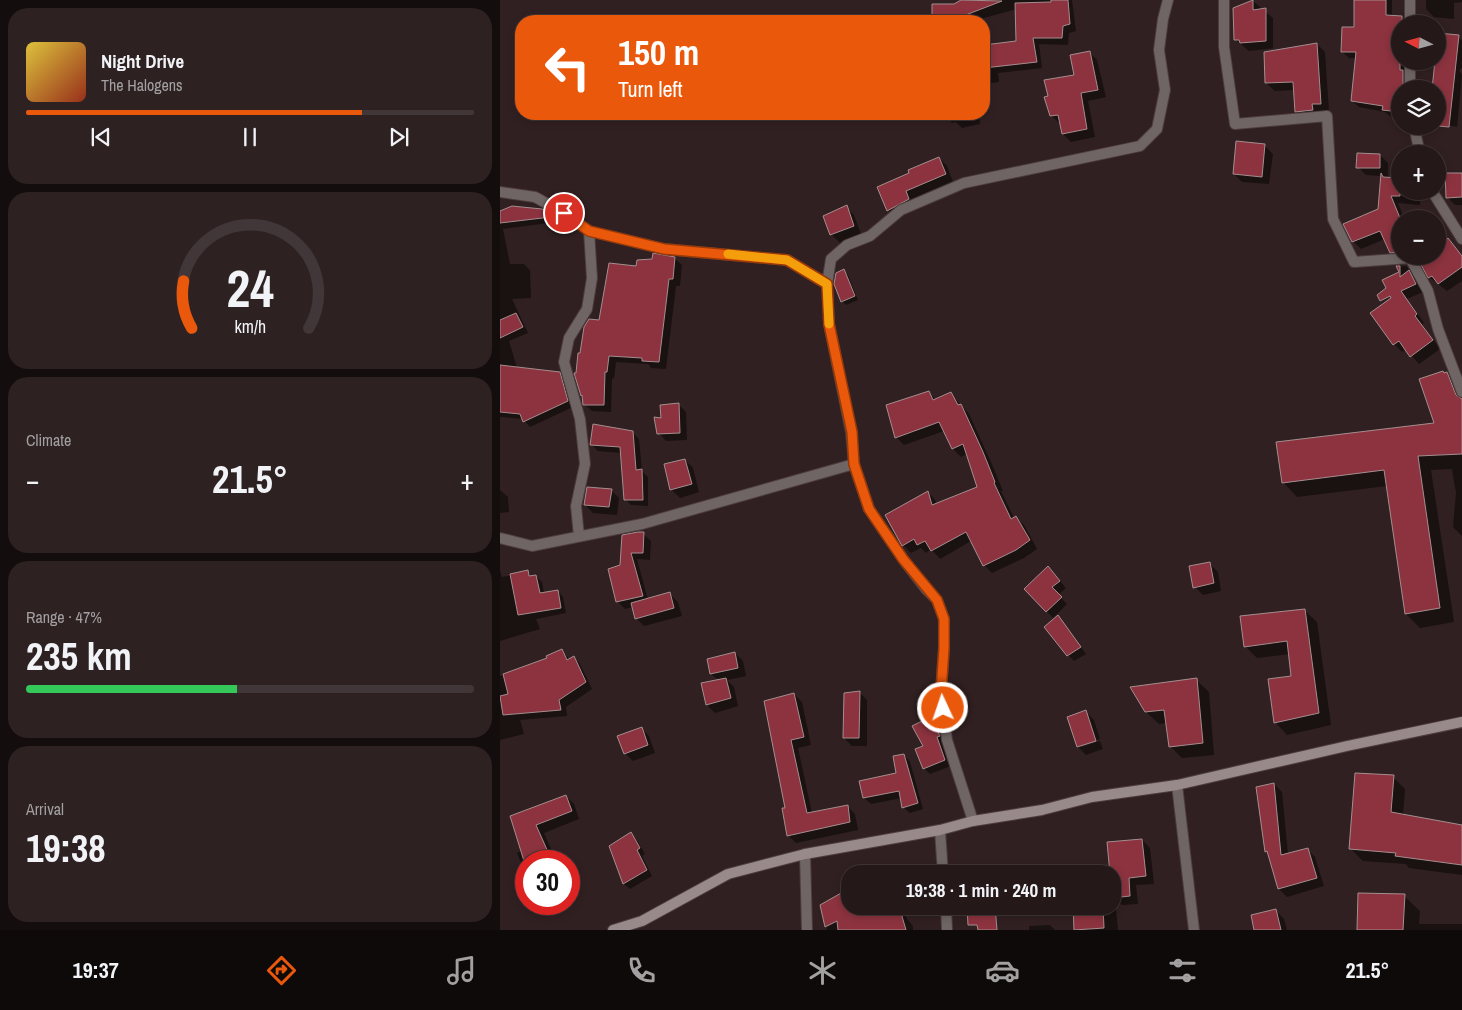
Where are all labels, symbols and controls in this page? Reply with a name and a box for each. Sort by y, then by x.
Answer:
north arrow [1391,15,1446,70]
map controls [1391,15,1446,265]
text: 150 m [618,29,699,76]
icon: left [535,35,600,100]
text: Night Drive [101,48,184,74]
text: The Halogens [101,74,183,96]
text: Turn left [618,74,683,104]
button: layers [1391,80,1446,135]
icon: previous [87,123,115,151]
icon: pause [236,123,264,151]
icon: next [385,123,413,151]
button: + [1391,145,1446,200]
pin [543,192,585,234]
icon: arrive [550,199,578,227]
button: − [1391,210,1446,265]
text: 24 [226,253,274,323]
text: km/h [234,315,266,339]
text: Climate [26,429,71,451]
text: 21.5° [212,454,288,505]
text: − [26,461,39,499]
text: + [461,461,474,499]
text: Range · 47% [26,606,102,628]
text: 235 km [26,631,132,682]
position arrow [916,681,968,733]
text: Arrival [26,798,64,820]
text: 19:38 [26,823,106,874]
speed limit sign: 30 [515,850,580,915]
text: 19:38 · 1 min · 240 m [906,877,1056,903]
icon: directions [264,953,299,988]
icon: music [444,953,479,988]
icon: phone [624,953,659,988]
icon: climate [805,953,840,988]
icon: car [985,953,1020,988]
icon: filters [1165,953,1200,988]
text: 19:37 [73,955,119,985]
text: 21.5° [1345,955,1389,985]

